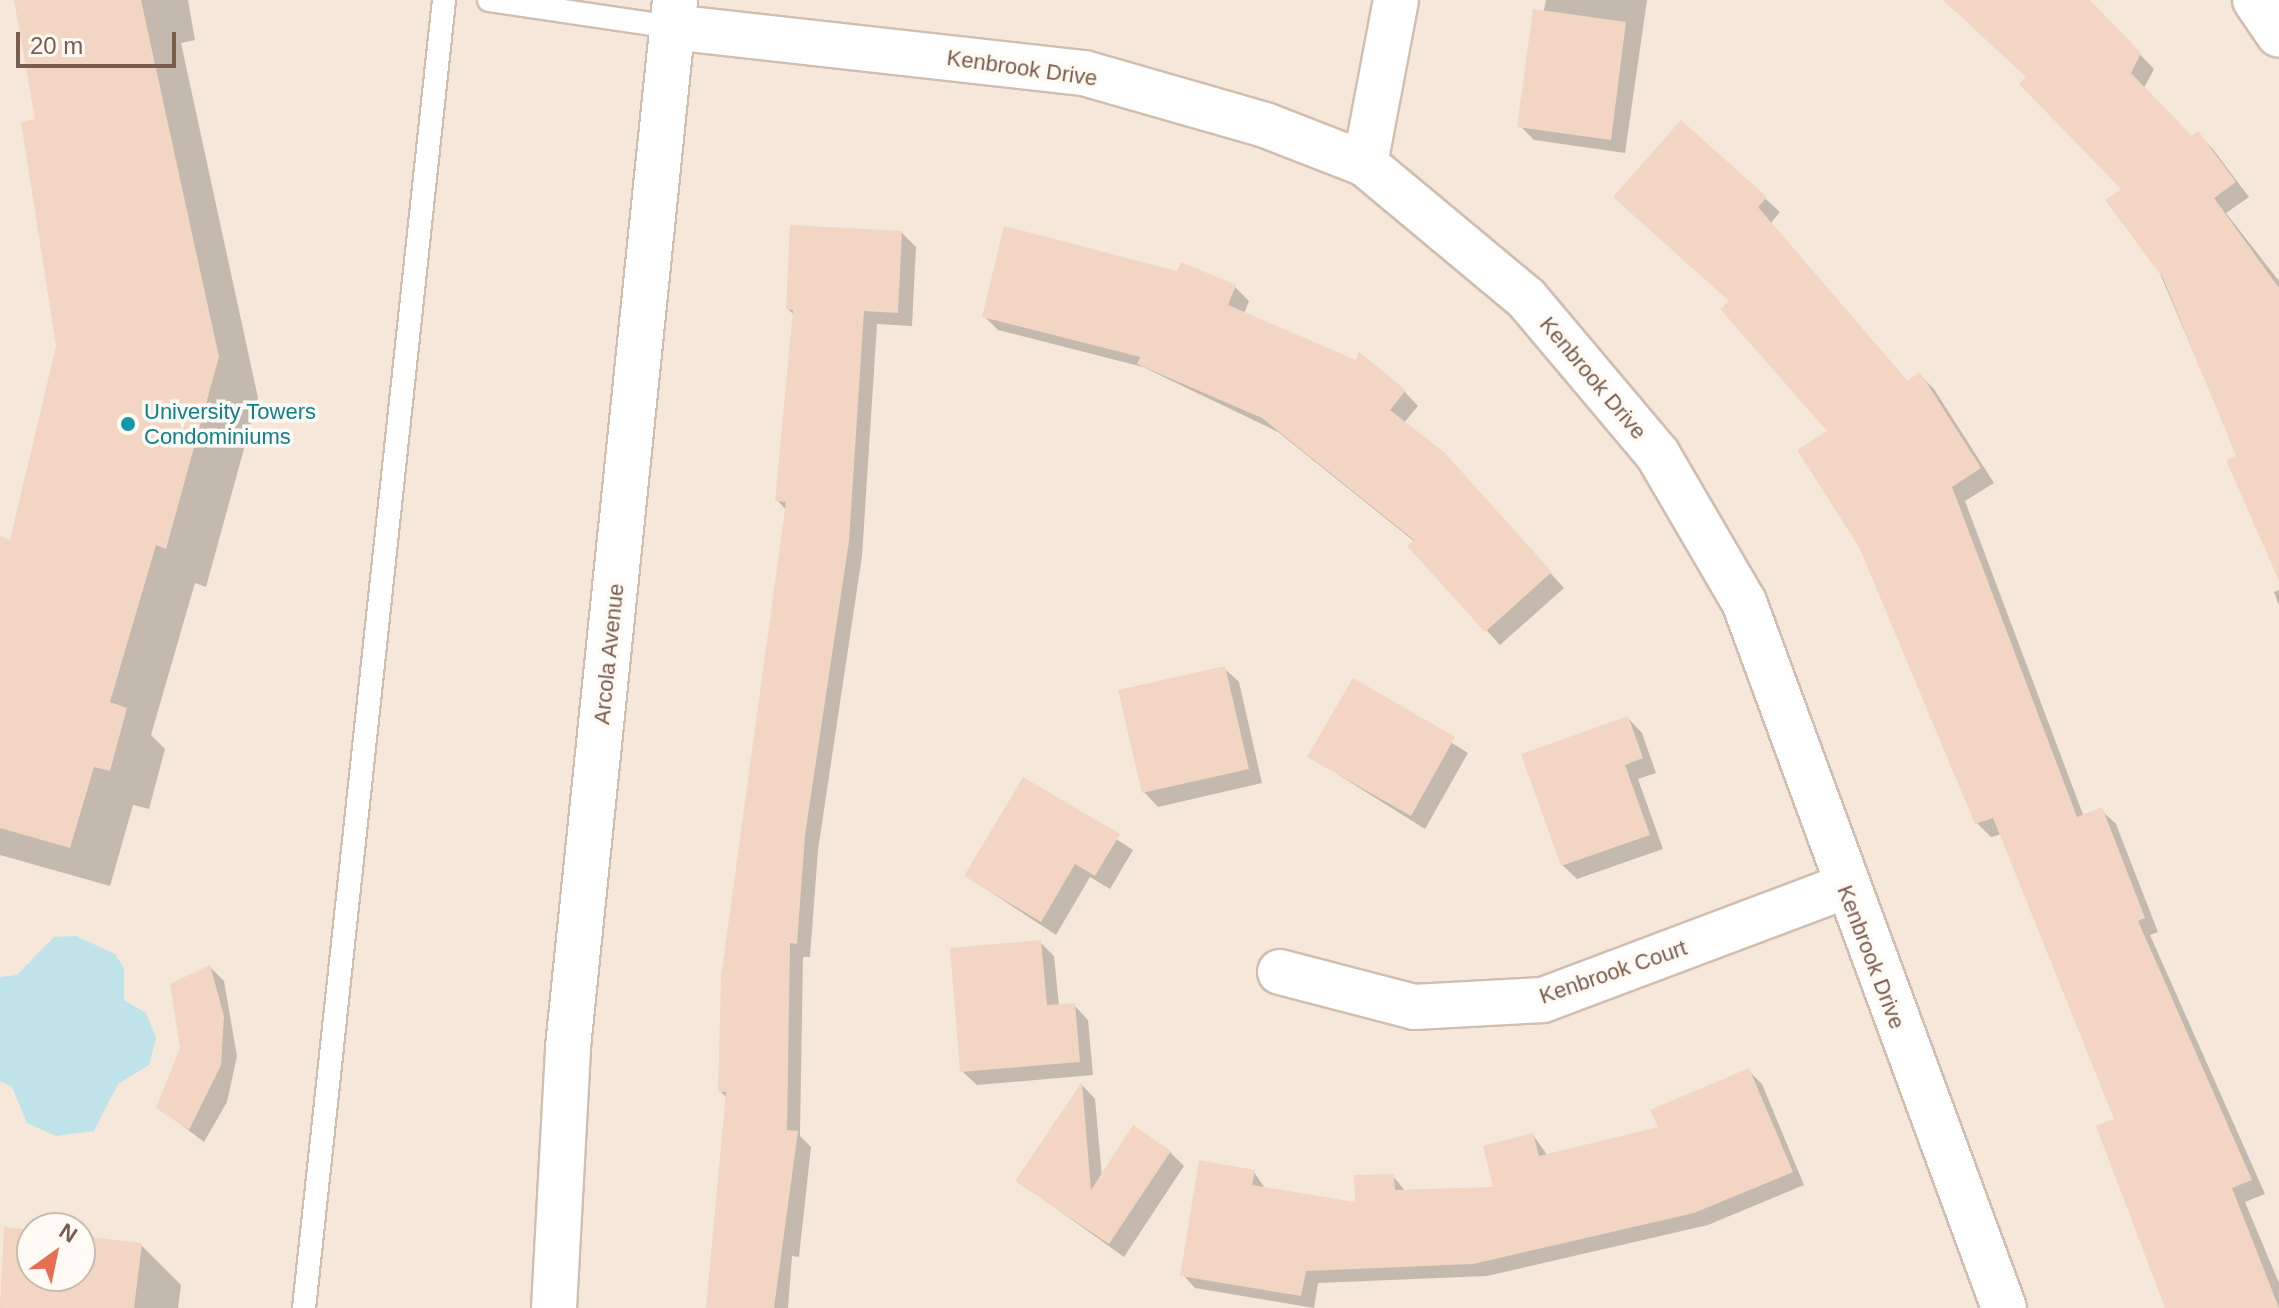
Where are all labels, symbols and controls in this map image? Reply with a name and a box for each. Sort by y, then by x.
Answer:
scale bar [20,16,180,66]
text: 20 m [30,32,83,59]
street label: Kenbrook Drive [945,44,1099,92]
street label: Kenbrook Drive [1534,311,1652,445]
place label: University Towers Condominiums [144,398,316,450]
marker: University Towers Condominiums [119,415,137,433]
street label: Arcola Avenue [588,582,630,726]
street label: Kenbrook Drive [1832,881,1910,1033]
street label: Kenbrook Court [1536,934,1690,1010]
north arrow [16,1212,96,1292]
text: N [55,1218,82,1248]

